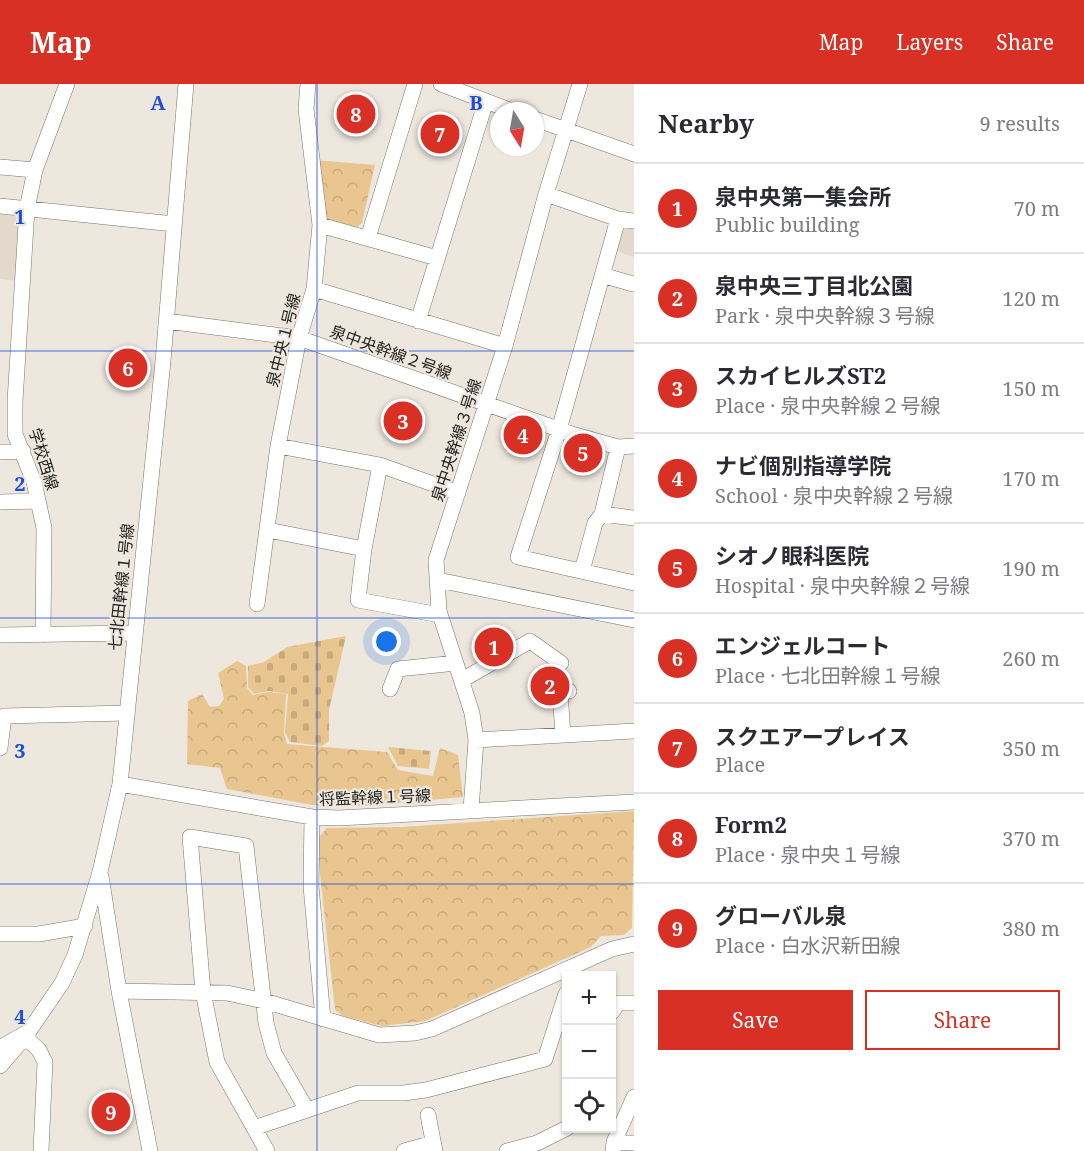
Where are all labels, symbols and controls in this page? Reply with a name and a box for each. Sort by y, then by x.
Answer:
text: Map [30,23,92,61]
text: Map [819,28,863,56]
text: Layers [896,28,963,56]
text: Share [996,28,1054,56]
text: A [150,89,166,116]
text: B [469,89,483,116]
pin: 8 [336,92,376,136]
north arrow [490,102,544,156]
text: Nearby [658,105,754,141]
text: 9 results [980,110,1060,137]
pin: 7 [420,112,460,156]
text: 泉中央第一集会所 [715,181,891,211]
text: 1 [672,195,683,222]
text: 70 m [1014,195,1060,222]
text: 1 [14,203,26,230]
text: Public building [715,211,860,238]
text: 泉中央三丁目北公園 [715,270,913,300]
text: 2 [672,285,683,312]
text: 120 m [1002,285,1060,312]
street label: 泉中央１号線 [261,291,305,389]
text: Park · 泉中央幹線３号線 [715,302,935,329]
street label: 泉中央幹線２号線 [327,320,455,384]
pin: 6 [108,346,148,390]
text: スカイヒルズST2 [715,360,886,390]
text: 3 [672,375,683,402]
text: 150 m [1002,375,1060,402]
street label: 泉中央幹線３号線 [426,376,486,504]
text: Place · 泉中央幹線２号線 [715,392,940,419]
pin: 3 [384,398,422,444]
pin: 4 [504,412,542,458]
street label: 学校西線 [24,425,64,493]
pin: 5 [564,430,602,476]
text: ナビ個別指導学院 [715,450,891,480]
text: 4 [672,465,683,492]
text: 170 m [1002,465,1060,492]
text: 2 [14,470,26,497]
text: School · 泉中央幹線２号線 [715,482,953,509]
street label: 七北田幹線１号線 [103,522,139,652]
text: シオノ眼科医院 [715,540,869,570]
text: 5 [672,555,683,582]
text: 190 m [1002,555,1060,582]
text: Hospital · 泉中央幹線２号線 [715,572,970,599]
pin: 1 [474,624,514,670]
your location [372,627,401,656]
text: エンジェルコート [715,630,891,660]
text: 6 [672,645,683,672]
text: 260 m [1002,645,1060,672]
text: Place · 七北田幹線１号線 [715,662,940,689]
pin: 2 [530,664,570,708]
text: スクエアープレイス [715,721,910,751]
text: 7 [672,735,683,762]
text: 350 m [1002,735,1060,762]
text: 3 [14,737,26,764]
text: Place [715,751,765,778]
street label: 将監幹線１号線 [319,784,431,810]
text: Form2 [715,809,787,839]
text: 8 [672,825,683,852]
text: 370 m [1002,825,1060,852]
text: Place · 泉中央１号線 [715,841,900,868]
text: グローバル泉 [715,900,847,930]
text: 9 [672,915,683,942]
text: 380 m [1002,915,1060,942]
text: Place · 白水沢新田線 [715,932,900,959]
map controls [562,971,616,1133]
button: + [562,971,616,1025]
button: Save [658,990,853,1050]
button: Share [865,990,1060,1050]
text: 4 [14,1003,26,1030]
button: − [562,1025,616,1079]
button: locate [562,1079,616,1133]
pin: 9 [92,1090,130,1134]

